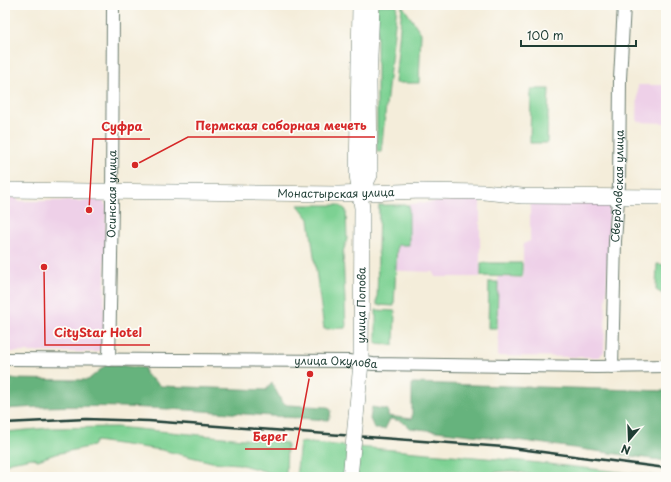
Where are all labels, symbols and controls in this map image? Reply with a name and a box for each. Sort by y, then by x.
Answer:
scale bar [521,22,636,48]
text: 100 m [527,26,564,44]
callout: Пермская соборная мечеть [188,113,375,137]
callout: Суфра [93,115,150,139]
text: Пермская соборная мечеть [196,116,367,134]
text: Суфра [101,117,143,135]
street label: Свердловская улица [606,130,628,243]
street label: Осинская улица [102,150,120,238]
street label: Монастырская улица [277,183,395,202]
street label: улица Попова [352,267,370,344]
callout: CityStar Hotel [45,321,150,345]
text: CityStar Hotel [54,323,142,341]
street label: улица Окулова [294,352,378,372]
north arrow [609,420,649,460]
callout: Берег [245,425,296,449]
text: Берег [253,427,288,445]
text: N [618,440,632,459]

